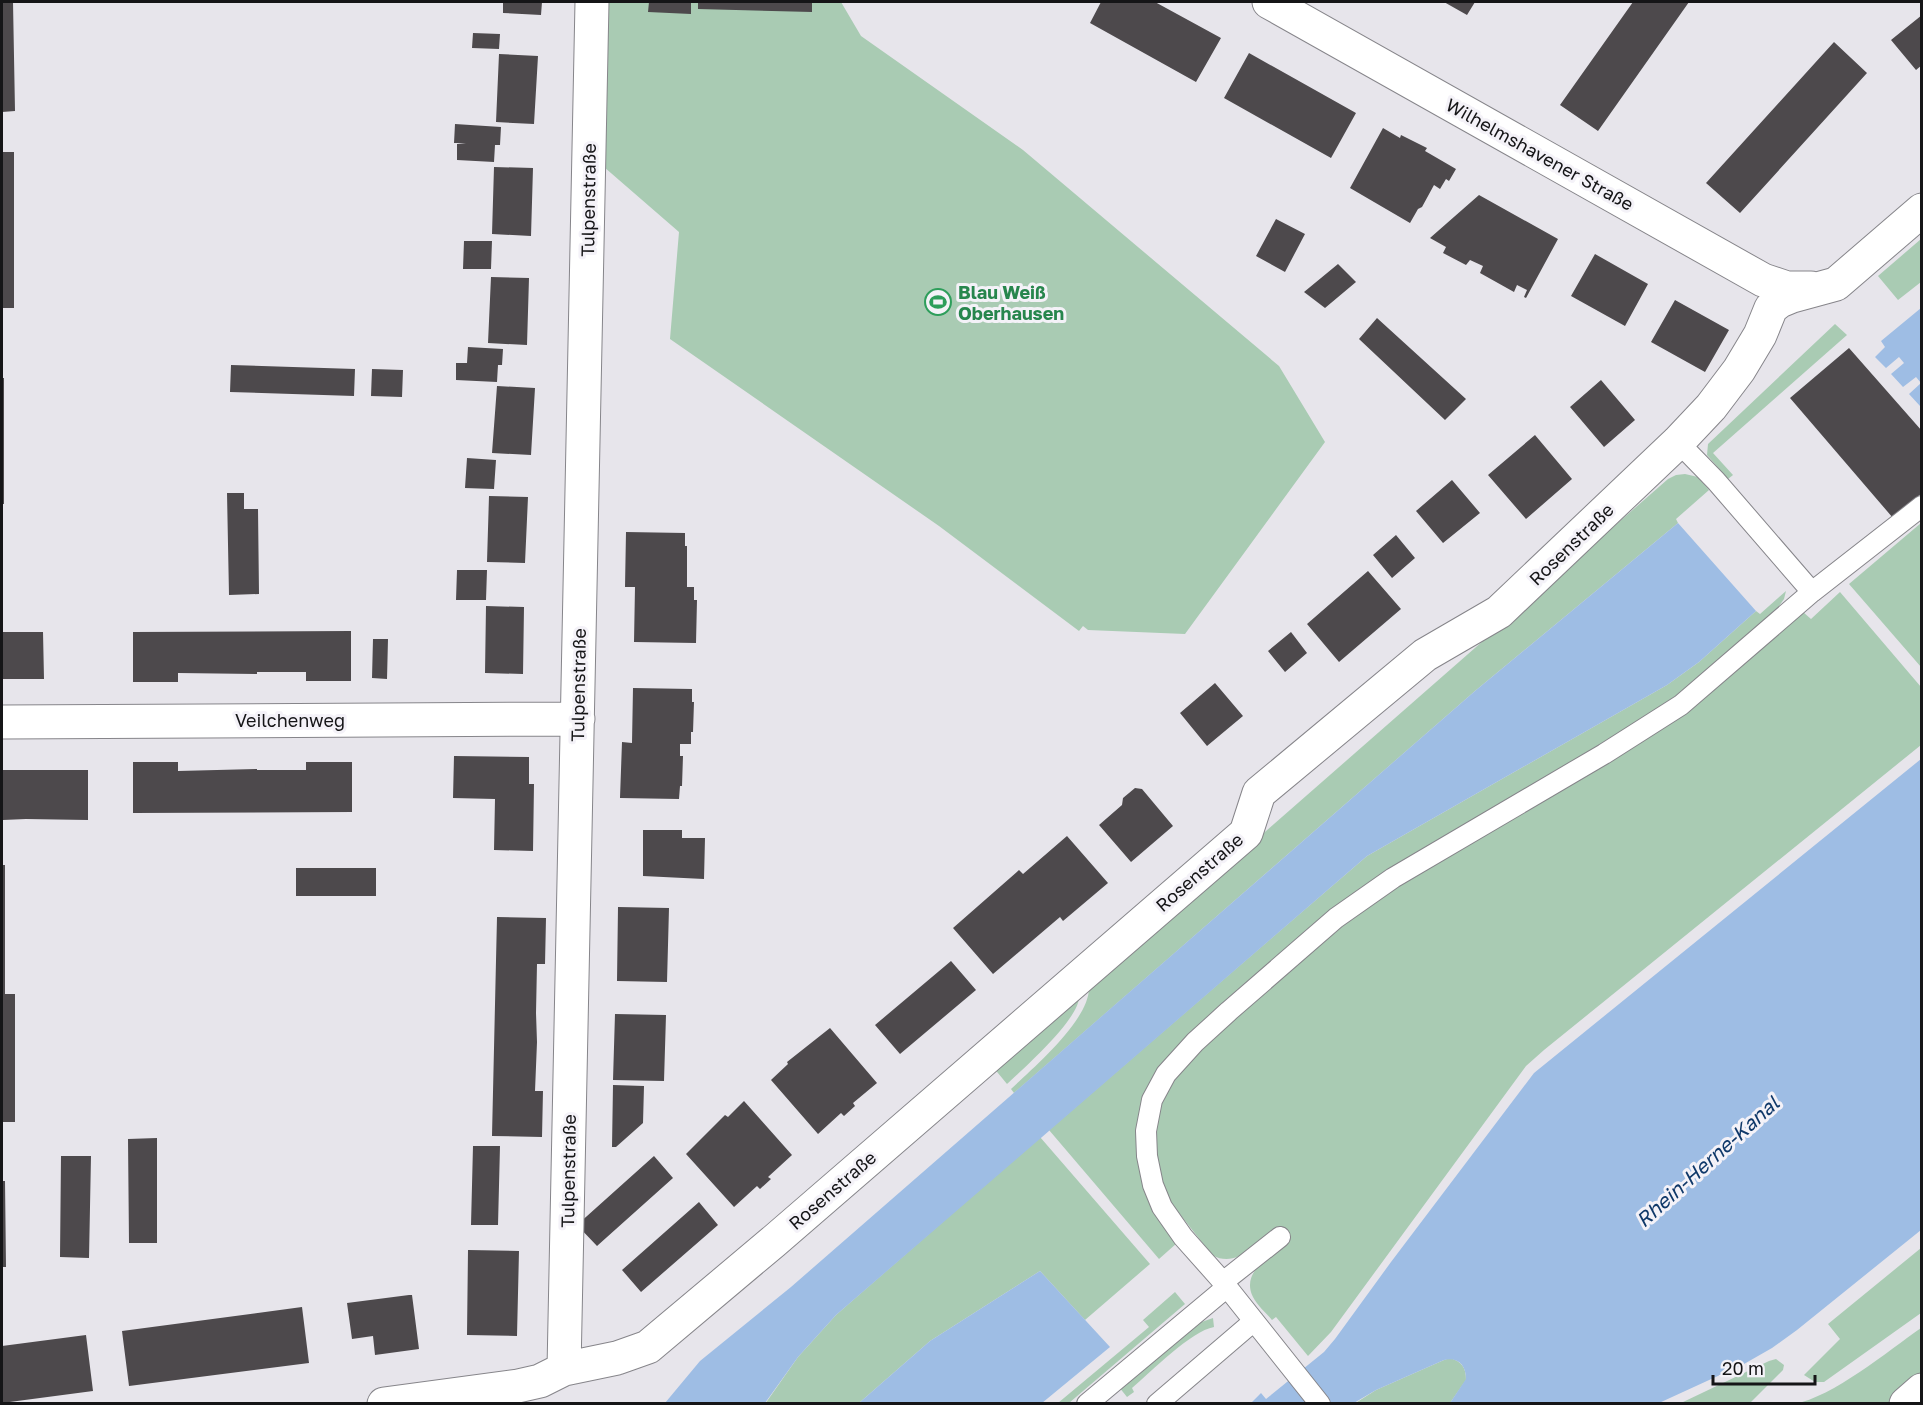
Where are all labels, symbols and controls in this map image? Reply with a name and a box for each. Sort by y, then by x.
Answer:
street label: Wilhelmshavener Straße [1442,93,1638,215]
street label: Tulpenstraße [576,143,600,257]
place label: Blau Weiß Oberhausen [958,281,1064,324]
sports icon: Blau Weiß Oberhausen [923,287,953,317]
street label: Rosenstraße [1524,498,1618,590]
street label: Tulpenstraße [566,628,590,742]
street label: Veilchenweg [235,709,345,731]
street label: Rosenstraße [1151,828,1247,916]
water label: Rhein-Herne-Kanal [1631,1090,1784,1231]
street label: Tulpenstraße [556,1114,580,1228]
street label: Rosenstraße [784,1146,880,1234]
scale bar [1713,1348,1815,1386]
text: 20 m [1722,1357,1764,1379]

